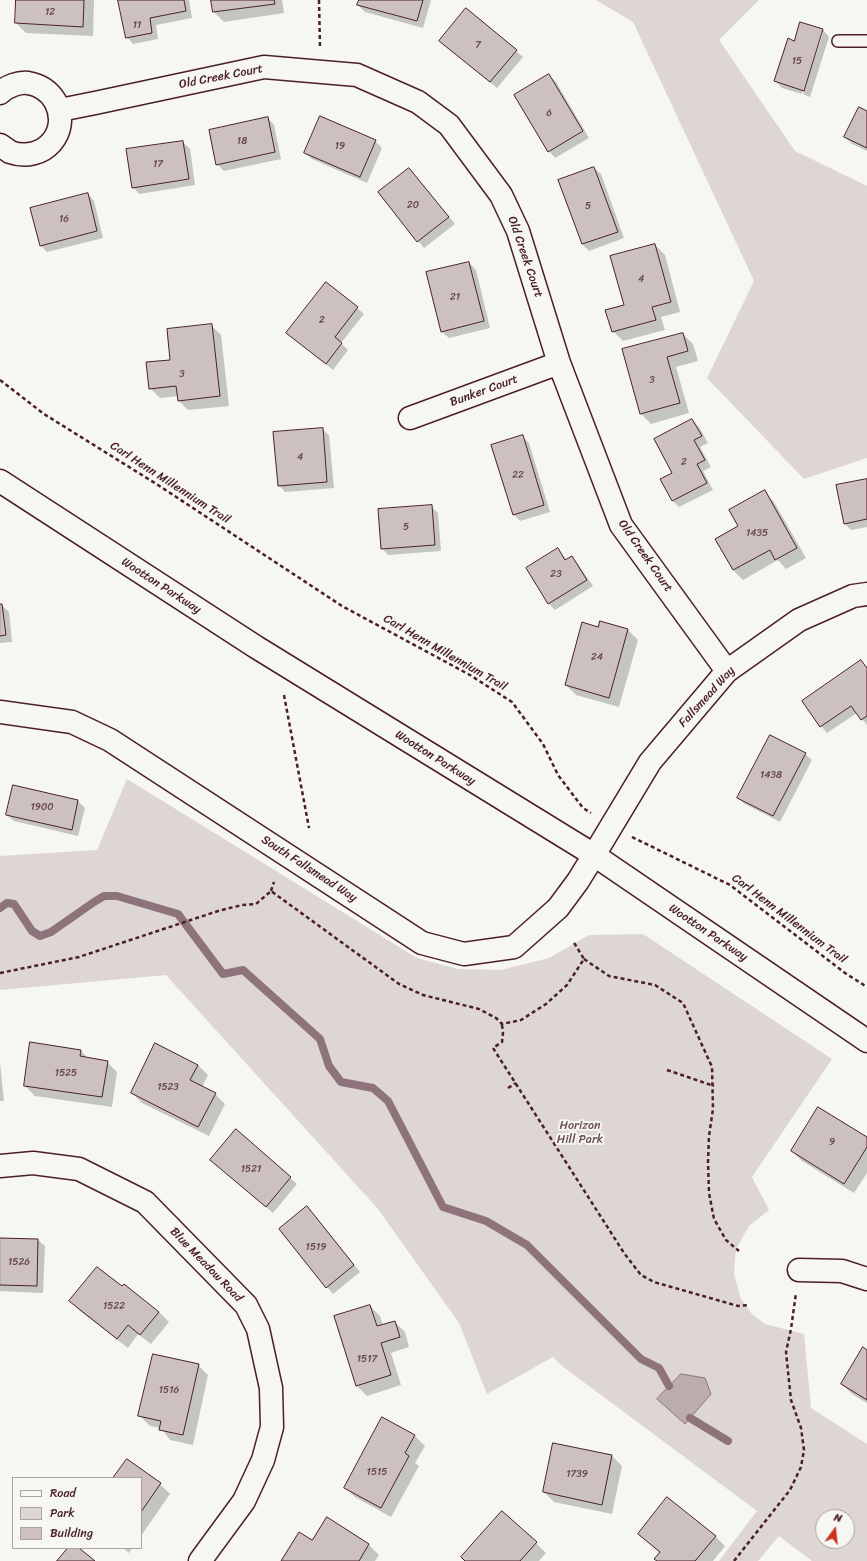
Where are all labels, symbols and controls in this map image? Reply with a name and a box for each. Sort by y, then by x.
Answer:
house number: 12 [45,6,55,18]
house number: 11 [133,19,141,31]
house number: 7 [475,39,481,51]
house number: 15 [792,55,802,67]
street label: Old Creek Court [178,62,264,92]
house number: 6 [546,107,552,119]
house number: 18 [237,135,247,147]
house number: 19 [335,140,345,152]
house number: 17 [153,158,163,170]
house number: 20 [407,199,419,211]
house number: 5 [585,200,591,212]
house number: 16 [59,213,69,225]
street label: Old Creek Court [504,214,546,300]
house number: 4 [638,273,644,285]
house number: 21 [450,291,460,303]
house number: 2 [319,314,325,326]
house number: 3 [179,368,185,380]
street label: Bunker Court [448,372,520,410]
house number: 3 [649,374,655,386]
street label: Carl Henn Millennium Trail [107,439,233,527]
house number: 4 [297,451,303,463]
house number: 2 [681,456,687,468]
house number: 22 [512,469,524,481]
street label: Old Creek Court [615,517,675,595]
house number: 5 [403,521,409,533]
house number: 1435 [746,527,768,539]
street label: Wootton Parkway [118,555,204,617]
house number: 23 [550,568,562,580]
street label: Carl Henn Millennium Trail [381,612,509,694]
house number: 24 [591,651,603,663]
street label: Fallsmead Way [676,664,738,730]
street label: Wootton Parkway [392,728,478,788]
house number: 1438 [760,769,782,781]
house number: 1900 [30,801,54,813]
street label: South Fallsmead Way [258,833,360,905]
street label: Carl Henn Millennium Trail [729,871,849,967]
street label: Wootton Parkway [666,901,750,965]
house number: 1525 [55,1067,77,1079]
house number: 1523 [157,1081,179,1093]
park label: Horizon Hill Park [557,1119,603,1147]
house number: 9 [829,1136,835,1148]
house number: 1521 [241,1163,261,1175]
street label: Blue Meadow Road [167,1225,245,1305]
house number: 1519 [306,1241,326,1253]
house number: 1526 [8,1256,30,1268]
house number: 1522 [103,1300,125,1312]
house number: 1517 [357,1353,377,1365]
house number: 1516 [159,1384,179,1396]
house number: 1515 [367,1466,387,1478]
house number: 1739 [566,1468,588,1480]
legend [12,1477,142,1549]
text: Road [50,1482,76,1504]
text: Park [50,1502,75,1524]
text: N [832,1508,844,1528]
north arrow [815,1509,855,1549]
text: Building [50,1522,93,1544]

